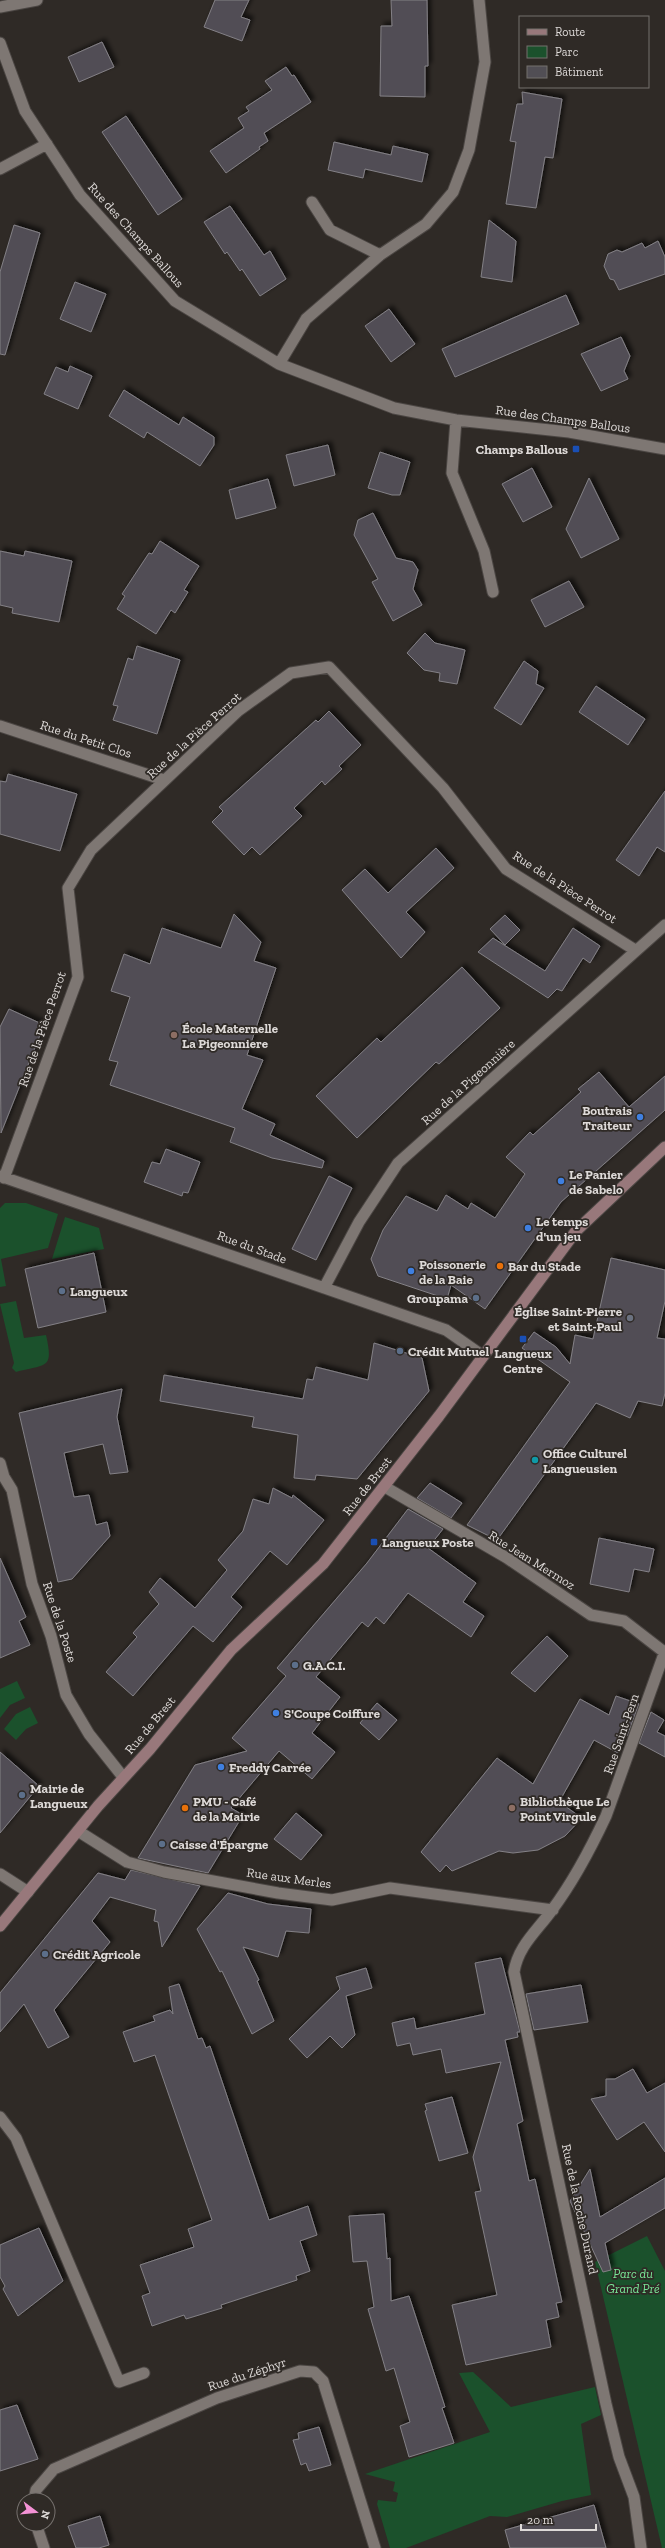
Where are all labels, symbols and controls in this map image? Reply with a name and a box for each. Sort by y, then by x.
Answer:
legend [519,16,649,88]
text: Route [555,25,586,39]
text: Parc [555,45,579,59]
text: Bâtiment [555,65,604,79]
street label: Rue des Champs Ballous [85,179,187,291]
street label: Rue des Champs Ballous [495,402,632,436]
place label: Champs Ballous [476,442,568,457]
marker: Champs Ballous [571,444,581,454]
street label: Rue de la Pièce Perrot [144,689,244,781]
street label: Rue du Petit Clos [38,717,134,761]
street label: Rue de la Pièce Perrot [510,848,620,926]
street label: Rue de la Pièce Perrot [15,969,69,1089]
place label: École Maternelle La Pigeonniere [182,1021,279,1051]
marker: École Maternelle La Pigeonniere [169,1030,179,1040]
street label: Rue de la Pigeonnière [418,1036,518,1128]
place label: Boutrais Traiteur [582,1103,632,1133]
marker: Boutrais Traiteur [635,1112,645,1122]
place label: Le Panier de Sabelo [569,1167,623,1197]
marker: Le Panier de Sabelo [556,1176,566,1186]
place label: Le temps d'un jeu [536,1214,588,1245]
marker: Le temps d'un jeu [523,1223,533,1233]
street label: Rue du Stade [215,1227,289,1267]
place label: Poissonerie de la Baie [419,1257,487,1287]
place label: Bar du Stade [508,1259,581,1274]
marker: Bar du Stade [495,1261,505,1271]
marker: Poissonerie de la Baie [406,1266,416,1276]
place label: Langueux [70,1284,127,1299]
marker: Langueux [57,1286,67,1296]
place label: Groupama [407,1291,468,1306]
marker: Groupama [471,1293,481,1303]
place label: Église Saint-Pierre et Saint-Paul [514,1304,623,1334]
marker: Église Saint-Pierre et Saint-Paul [625,1313,635,1323]
marker: Langueux Centre [518,1334,528,1344]
place label: Crédit Mutuel [408,1344,489,1359]
marker: Crédit Mutuel [395,1346,405,1356]
place label: Langueux Centre [494,1346,552,1376]
place label: Office Culturel Langueusien [543,1446,627,1476]
street label: Rue de Brest [339,1453,395,1518]
marker: Office Culturel Langueusien [530,1455,540,1465]
street label: Rue Jean Mermoz [486,1527,578,1593]
place label: Langueux Poste [382,1535,474,1550]
marker: Langueux Poste [369,1537,379,1547]
street label: Rue de la Poste [40,1580,80,1664]
place label: G.A.C.I. [303,1658,345,1673]
marker: G.A.C.I. [290,1660,300,1670]
street label: Rue Saint-Pern [600,1691,642,1776]
street label: Rue de Brest [122,1693,179,1757]
place label: S'Coupe Coiffure [284,1706,381,1721]
marker: S'Coupe Coiffure [271,1708,281,1718]
place label: Freddy Carrée [229,1760,312,1775]
marker: Freddy Carrée [216,1762,226,1772]
place label: Mairie de Langueux [30,1781,87,1811]
marker: Mairie de Langueux [17,1790,27,1800]
place label: PMU - Café de la Mairie [193,1794,261,1824]
place label: Bibliothèque Le Point Virgule [520,1794,610,1824]
marker: PMU - Café de la Mairie [180,1803,190,1813]
marker: Bibliothèque Le Point Virgule [507,1803,517,1813]
place label: Caisse d'Épargne [170,1837,269,1852]
marker: Caisse d'Épargne [157,1839,167,1849]
street label: Rue aux Merles [246,1865,333,1891]
place label: Crédit Agricole [53,1947,141,1962]
marker: Crédit Agricole [40,1949,50,1959]
street label: Rue de la Roche Durand [559,2142,601,2276]
park label: Parc du Grand Pré [606,2266,660,2296]
street label: Rue du Zéphyr [206,2354,288,2394]
north arrow [16,2492,56,2532]
scale bar [521,2506,596,2532]
text: N [38,2509,53,2521]
text: 20 m [527,2513,554,2527]

